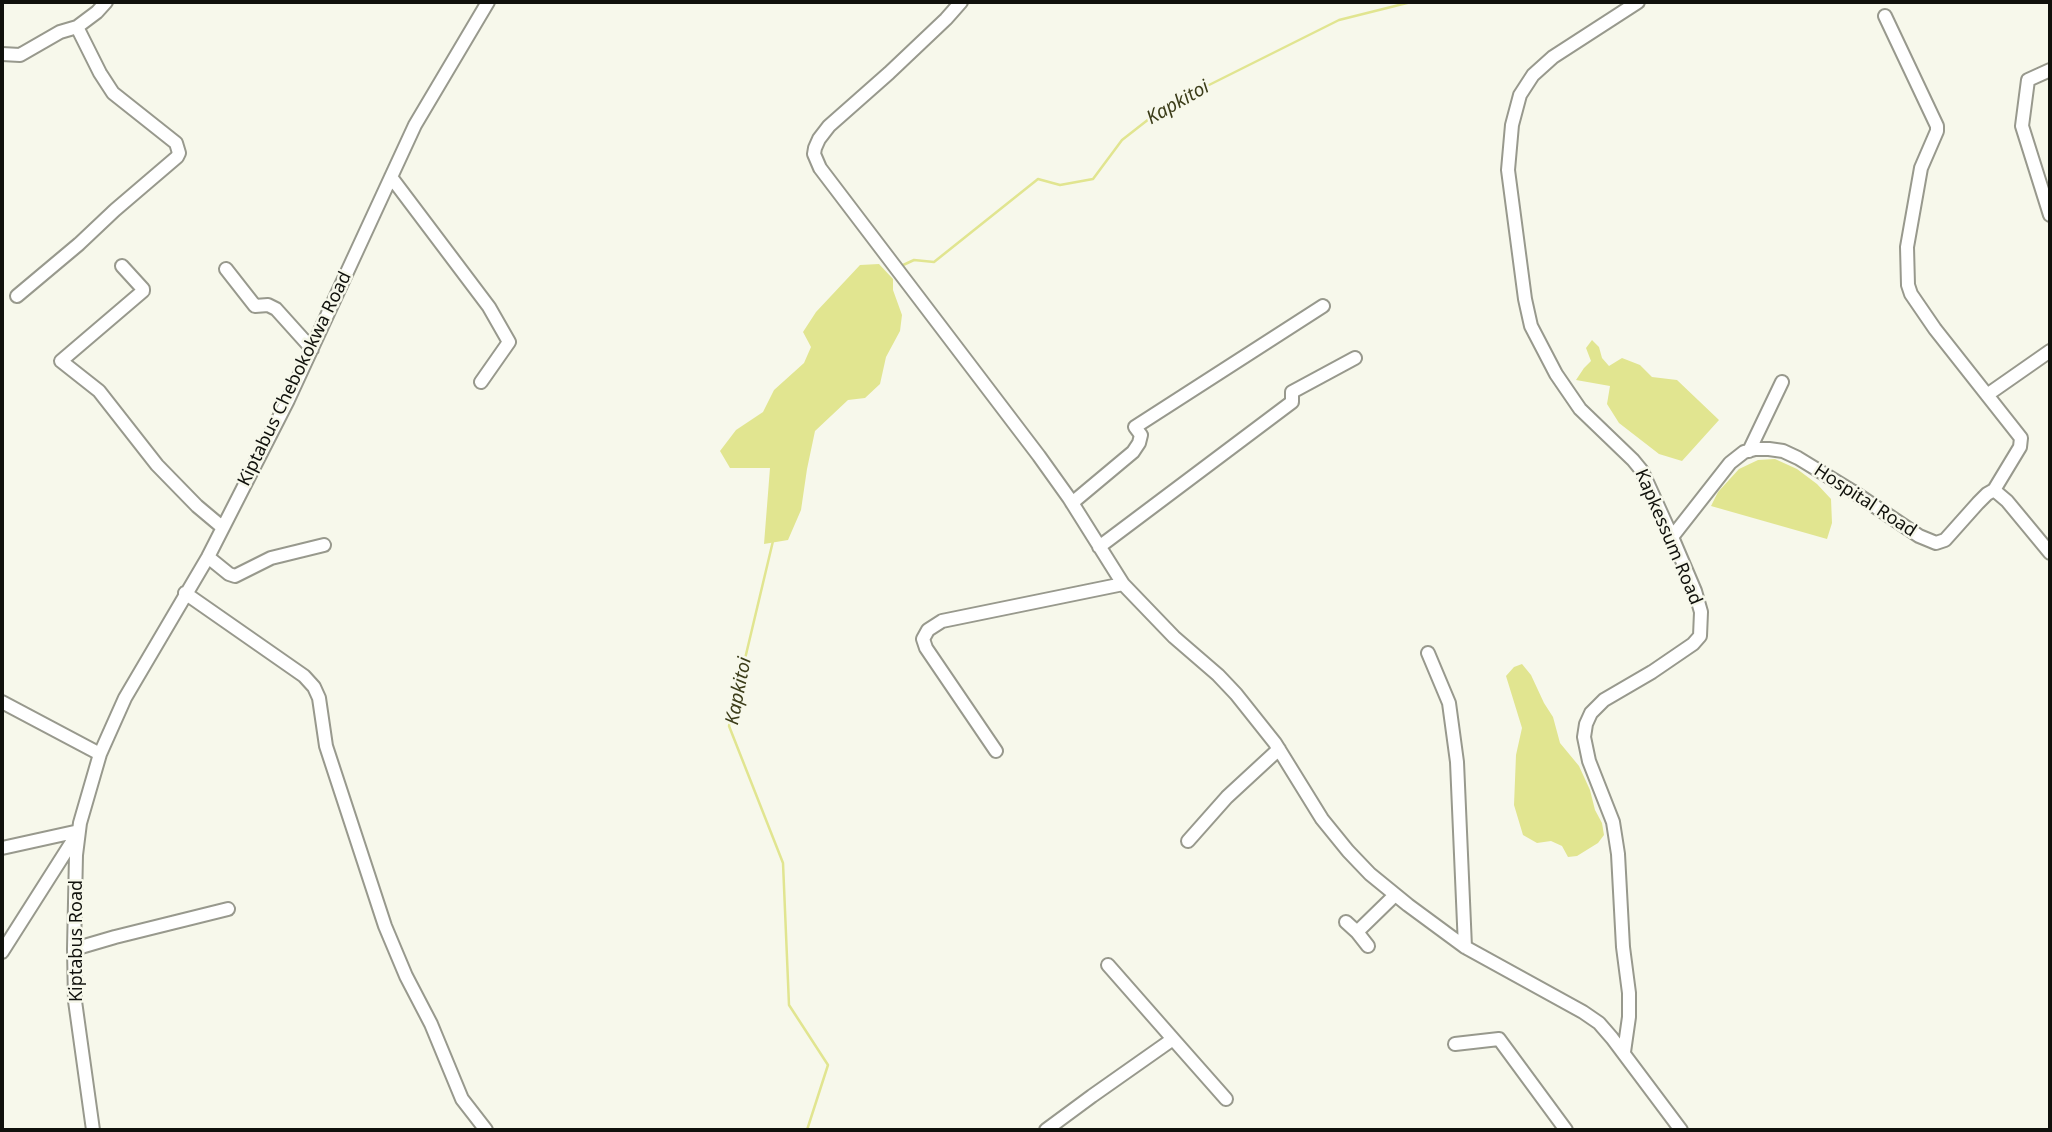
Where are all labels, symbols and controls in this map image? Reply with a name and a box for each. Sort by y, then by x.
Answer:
water label: Kapkitoi [1143,76,1213,130]
street label: Kiptabus Chebokokwa Road [234,268,356,490]
street label: Hospital Road [1810,460,1920,542]
street label: Kapkessum Road [1630,466,1706,608]
water label: Kapkitoi [721,655,757,727]
street label: Kiptabus Road [66,880,88,1002]

